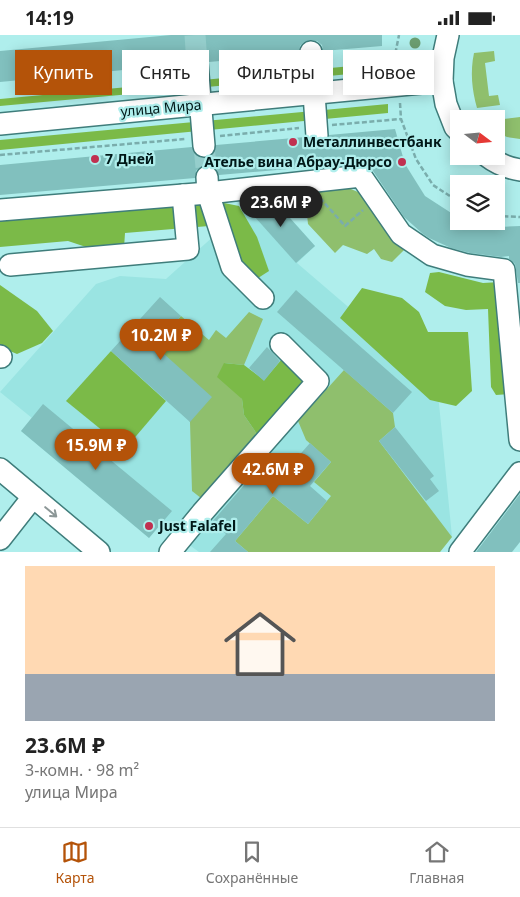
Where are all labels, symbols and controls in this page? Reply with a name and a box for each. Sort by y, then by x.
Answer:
text: 14:19 [25,5,74,31]
chip: Купить [15,50,112,95]
chip: Снять [122,50,209,95]
chip: Фильтры [219,50,333,95]
chip: Новое [343,50,434,95]
street label: улица Мира [120,95,202,120]
north arrow [450,110,505,165]
map controls [450,110,505,230]
place label: Металлинвестбанк [303,132,442,151]
marker: Металлинвестбанк [287,136,299,148]
place label: 7 Дней [105,149,154,168]
place label: Ателье вина Абрау-Дюрсо [204,152,392,171]
marker: 7 Дней [89,153,101,165]
marker: Ателье вина Абрау-Дюрсо [396,156,408,168]
button: layers [450,175,505,230]
pin: 23.6M ₽ [235,185,327,228]
text: 23.6M ₽ [251,191,311,213]
pin: 10.2M ₽ [115,319,207,361]
text: 10.2M ₽ [131,324,191,346]
pin: 15.9M ₽ [50,429,142,471]
text: 15.9M ₽ [66,434,126,456]
pin: 42.6M ₽ [227,453,319,495]
text: 42.6M ₽ [243,458,303,480]
one-way arrow [44,506,57,517]
place label: Just Falafel [157,516,236,535]
marker: Just Falafel [143,520,155,532]
icon: home [215,599,305,689]
text: 23.6M ₽ [25,731,105,759]
text: 3-комн. · 98 m² [25,759,139,781]
text: улица Мира [25,781,118,803]
tab: Карта [56,838,95,887]
tab: Сохранённые [206,838,298,887]
tab: Главная [409,838,464,887]

